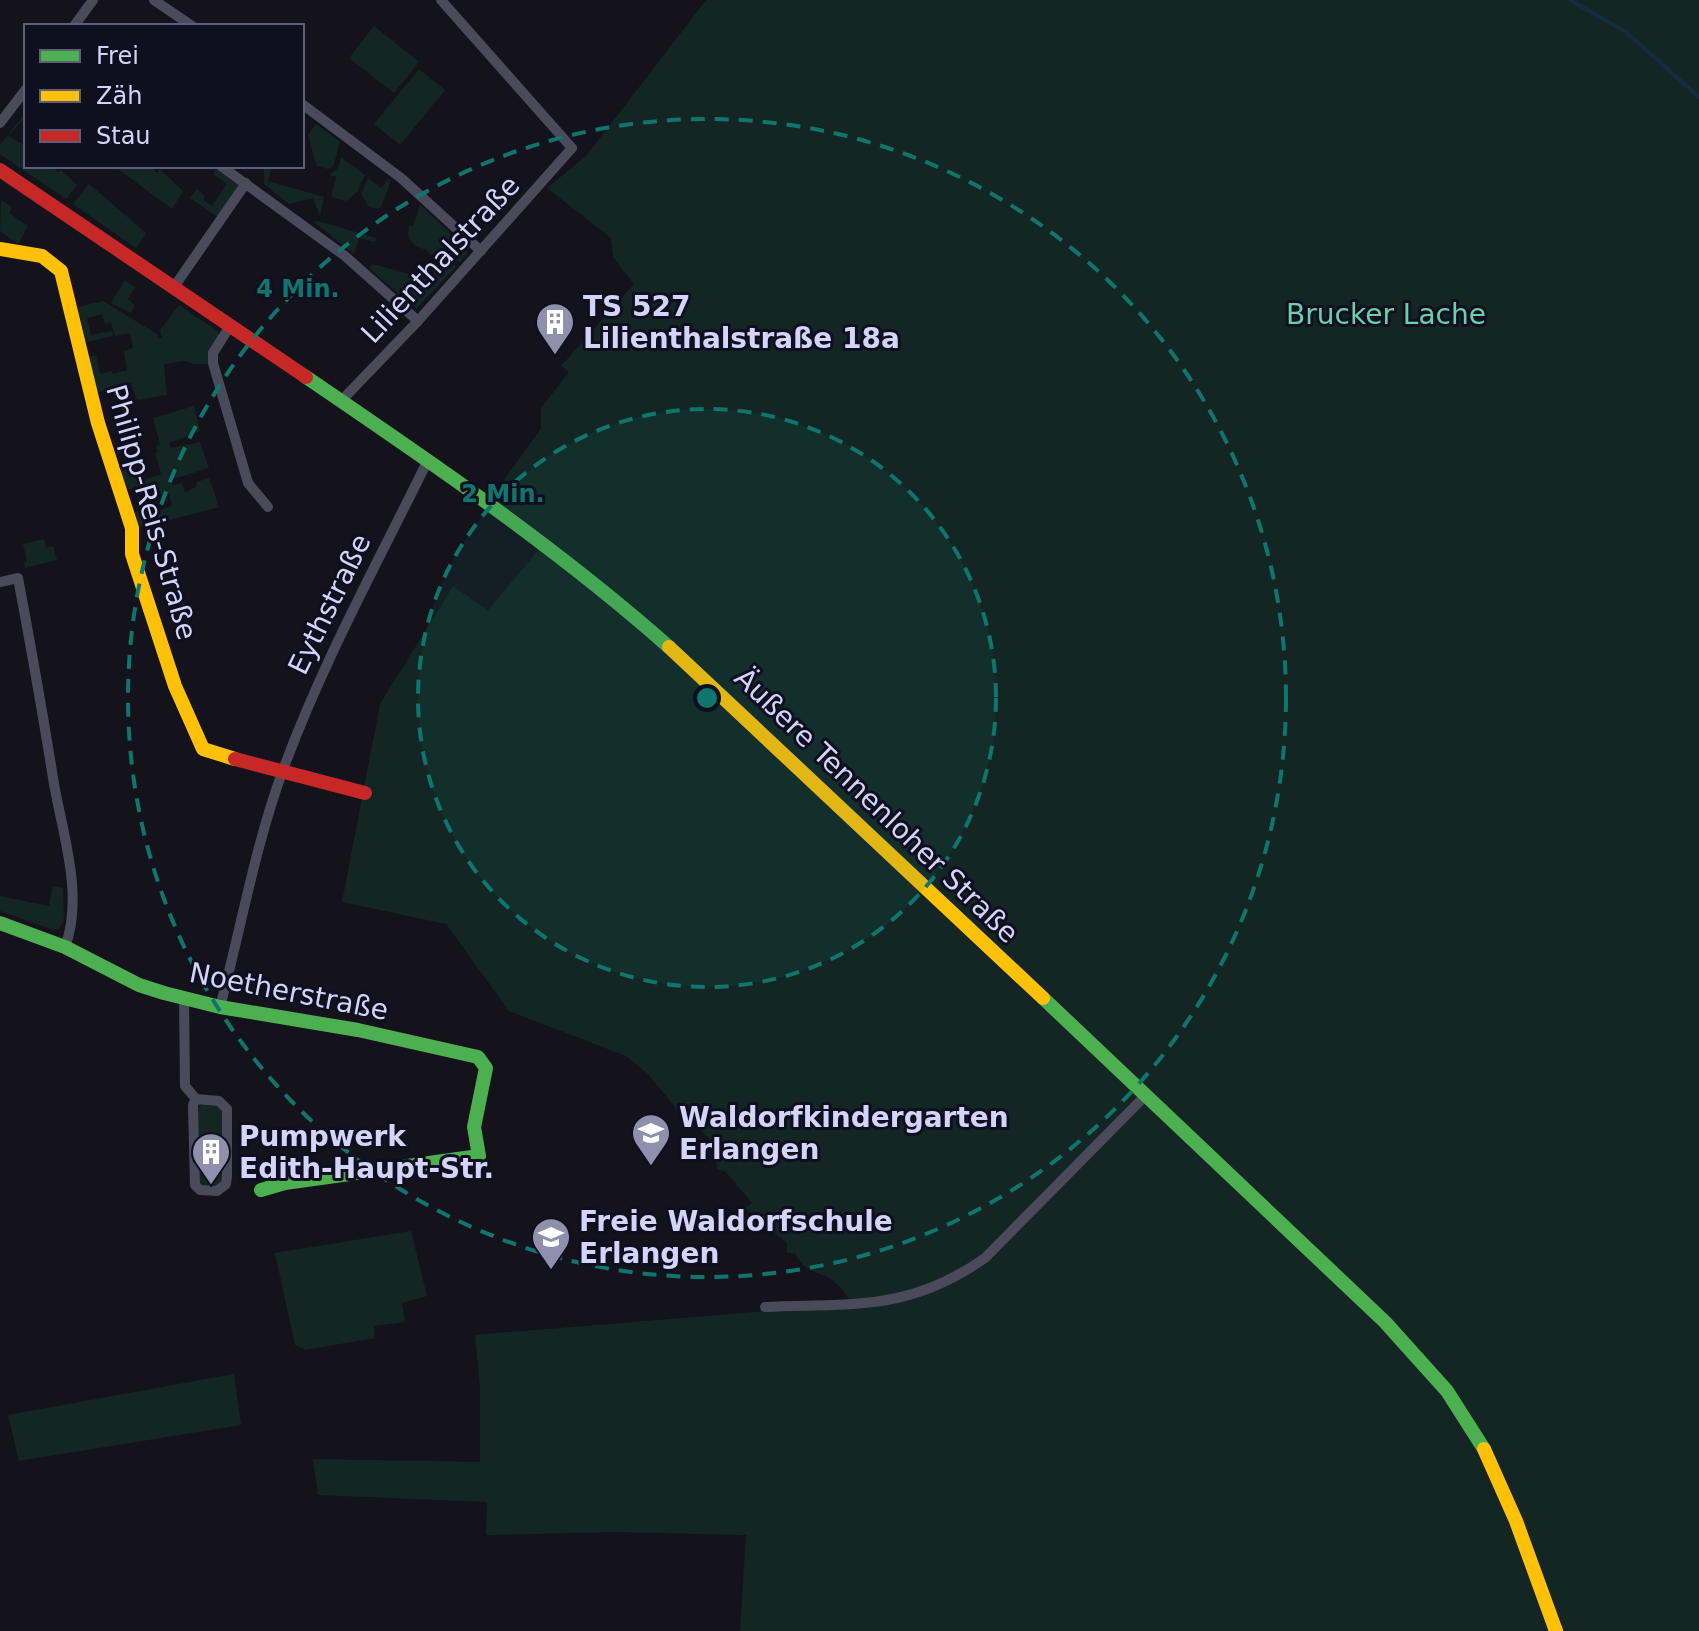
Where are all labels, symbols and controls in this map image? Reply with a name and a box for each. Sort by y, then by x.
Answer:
legend [24,24,304,168]
text: Frei [96,42,139,70]
text: Zäh [96,82,142,110]
text: Stau [96,122,151,150]
street label: Lilienthalstraße [354,169,526,350]
text: 4 Min. [256,275,340,303]
place label: TS 527 Lilienthalstraße 18a [583,290,900,355]
park label: Brucker Lache [1286,298,1486,331]
building icon: TS 527 Lilienthalstraße 18a [534,301,576,356]
street label: Philipp-Reis-Straße [99,381,204,643]
text: 2 Min. [461,480,545,508]
street label: Eythstraße [281,529,378,680]
street label: Äußere Tennenloher Straße [728,661,1025,950]
centre of rings [693,684,721,712]
street label: Noetherstraße [187,956,391,1027]
place label: Waldorfkindergarten Erlangen [679,1101,1009,1166]
school or university icon: Waldorfkindergarten Erlangen [630,1112,672,1167]
place label: Pumpwerk Edith-Haupt-Str. [239,1120,494,1185]
building icon: Pumpwerk Edith-Haupt-Str. [190,1131,232,1186]
place label: Freie Waldorfschule Erlangen [579,1205,893,1270]
school or university icon: Freie Waldorfschule Erlangen [530,1216,572,1271]

